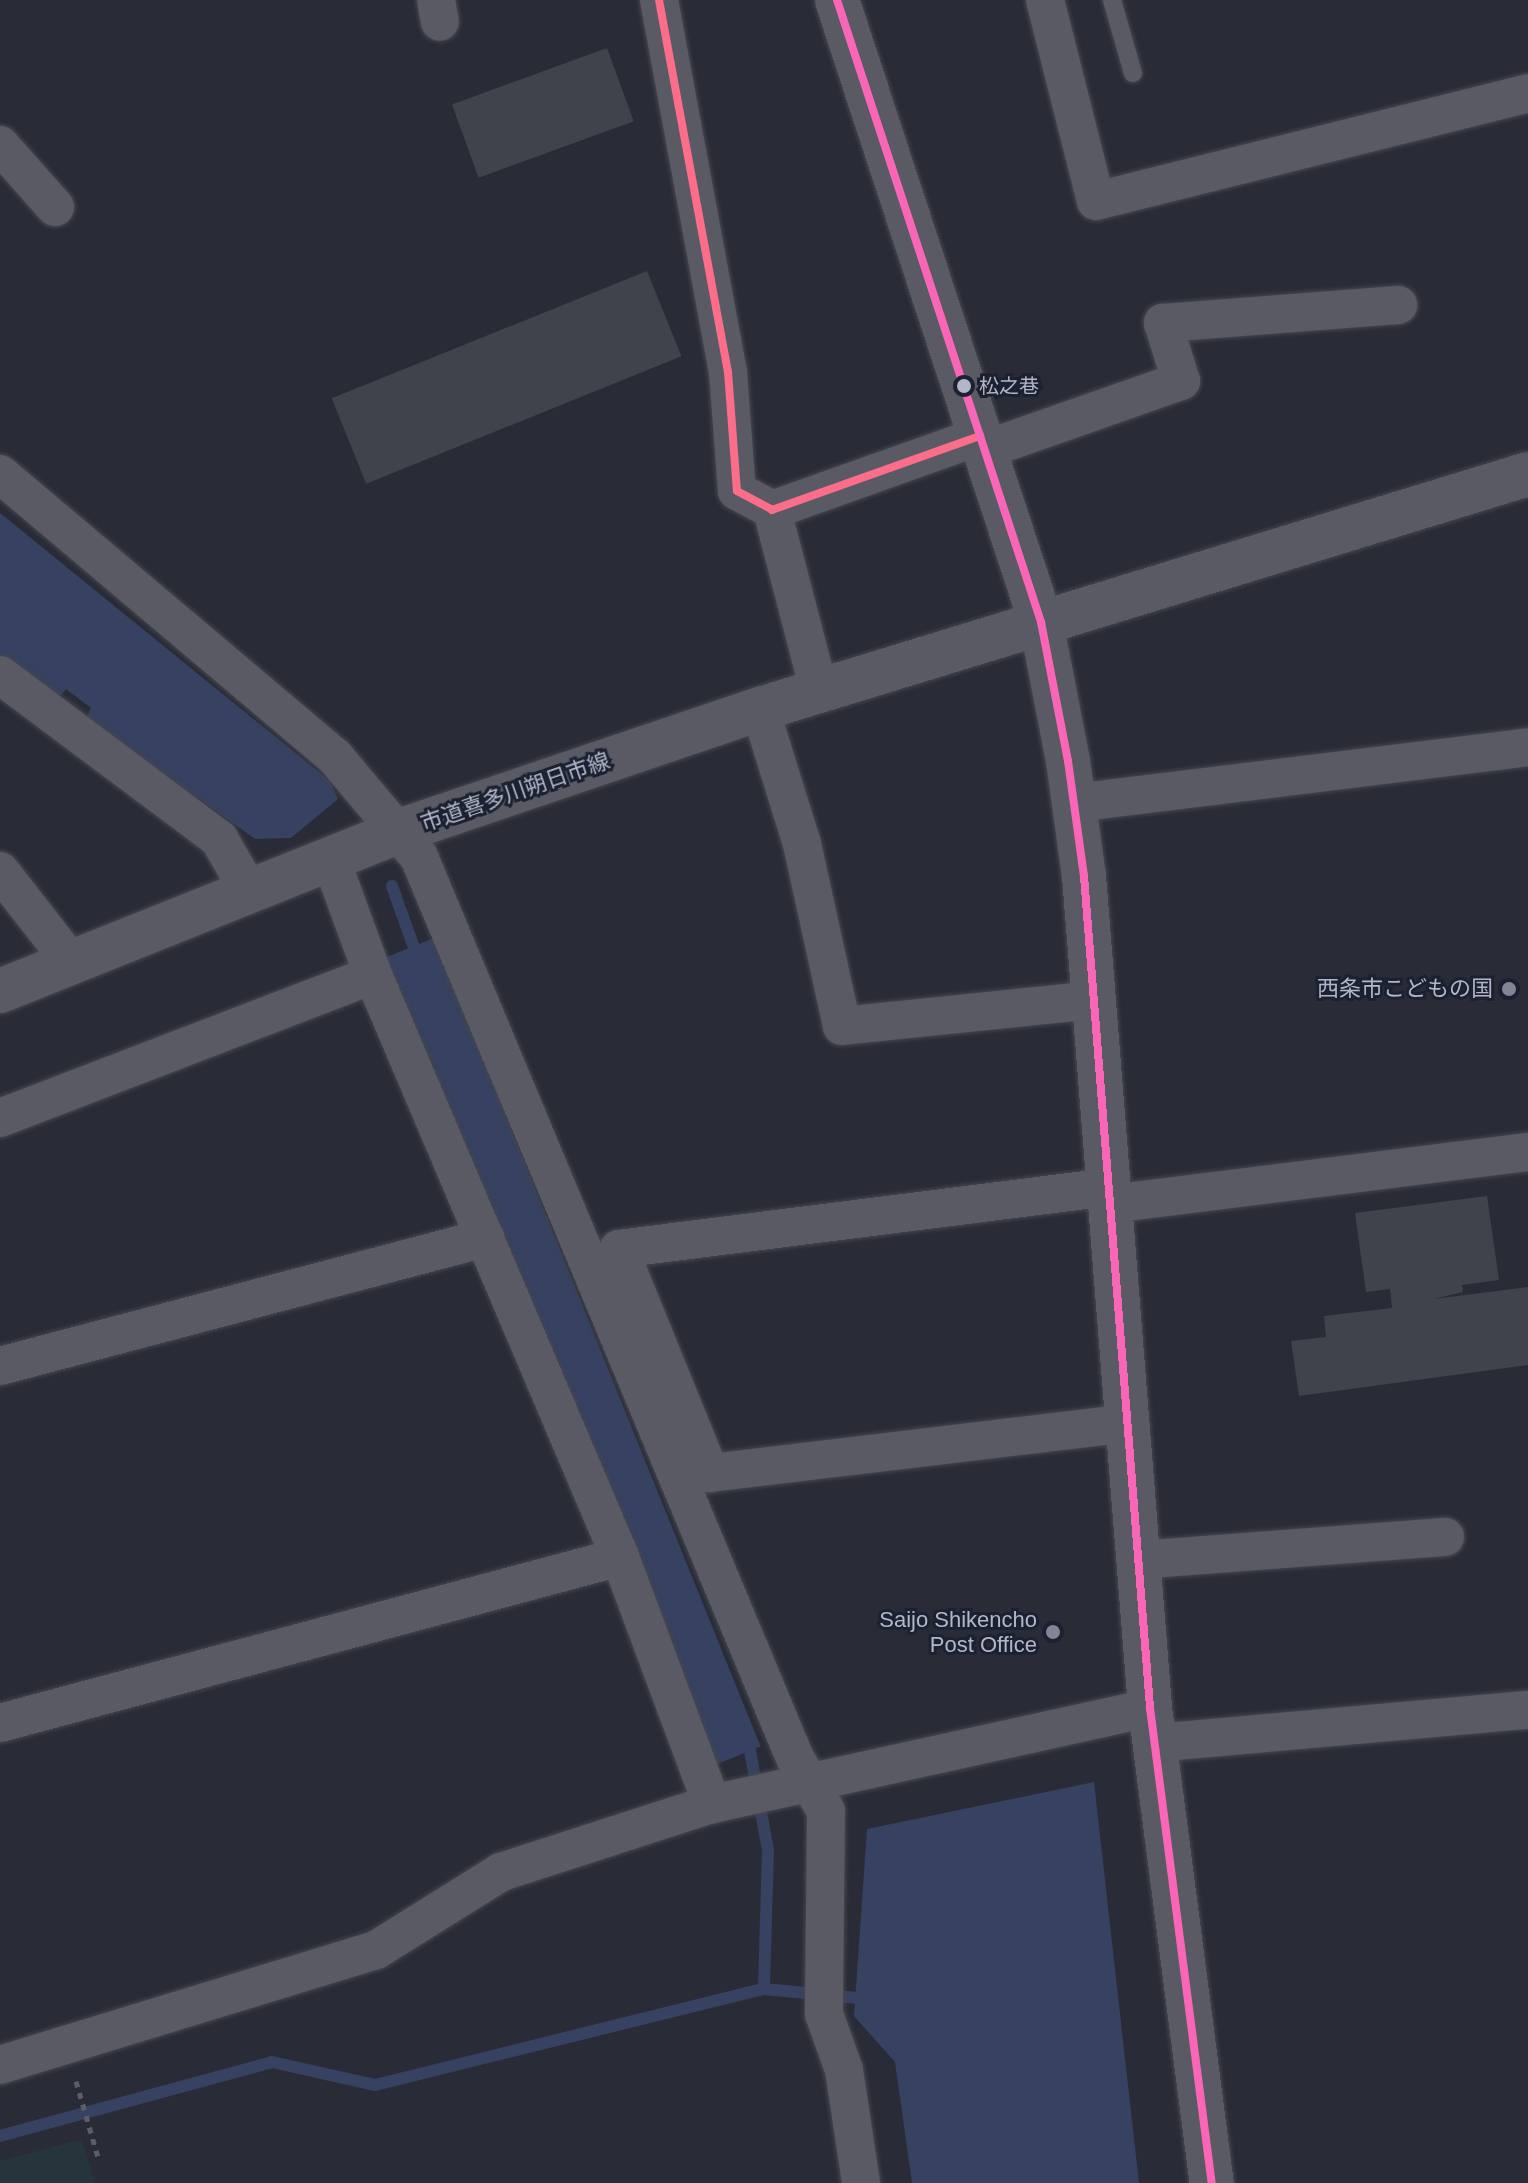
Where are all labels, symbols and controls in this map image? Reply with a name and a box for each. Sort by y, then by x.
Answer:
place label: 松之巷 [979,374,1039,398]
marker: 松之巷 [956,378,972,394]
street label: 市道喜多川朔日市線 [417,747,613,837]
place label: 西条市こどもの国 [1317,976,1493,1002]
marker: 西条市こどもの国 [1500,980,1518,998]
place label: Saijo Shikencho Post Office [879,1606,1037,1658]
marker: Saijo Shikencho Post Office [1044,1623,1062,1641]

